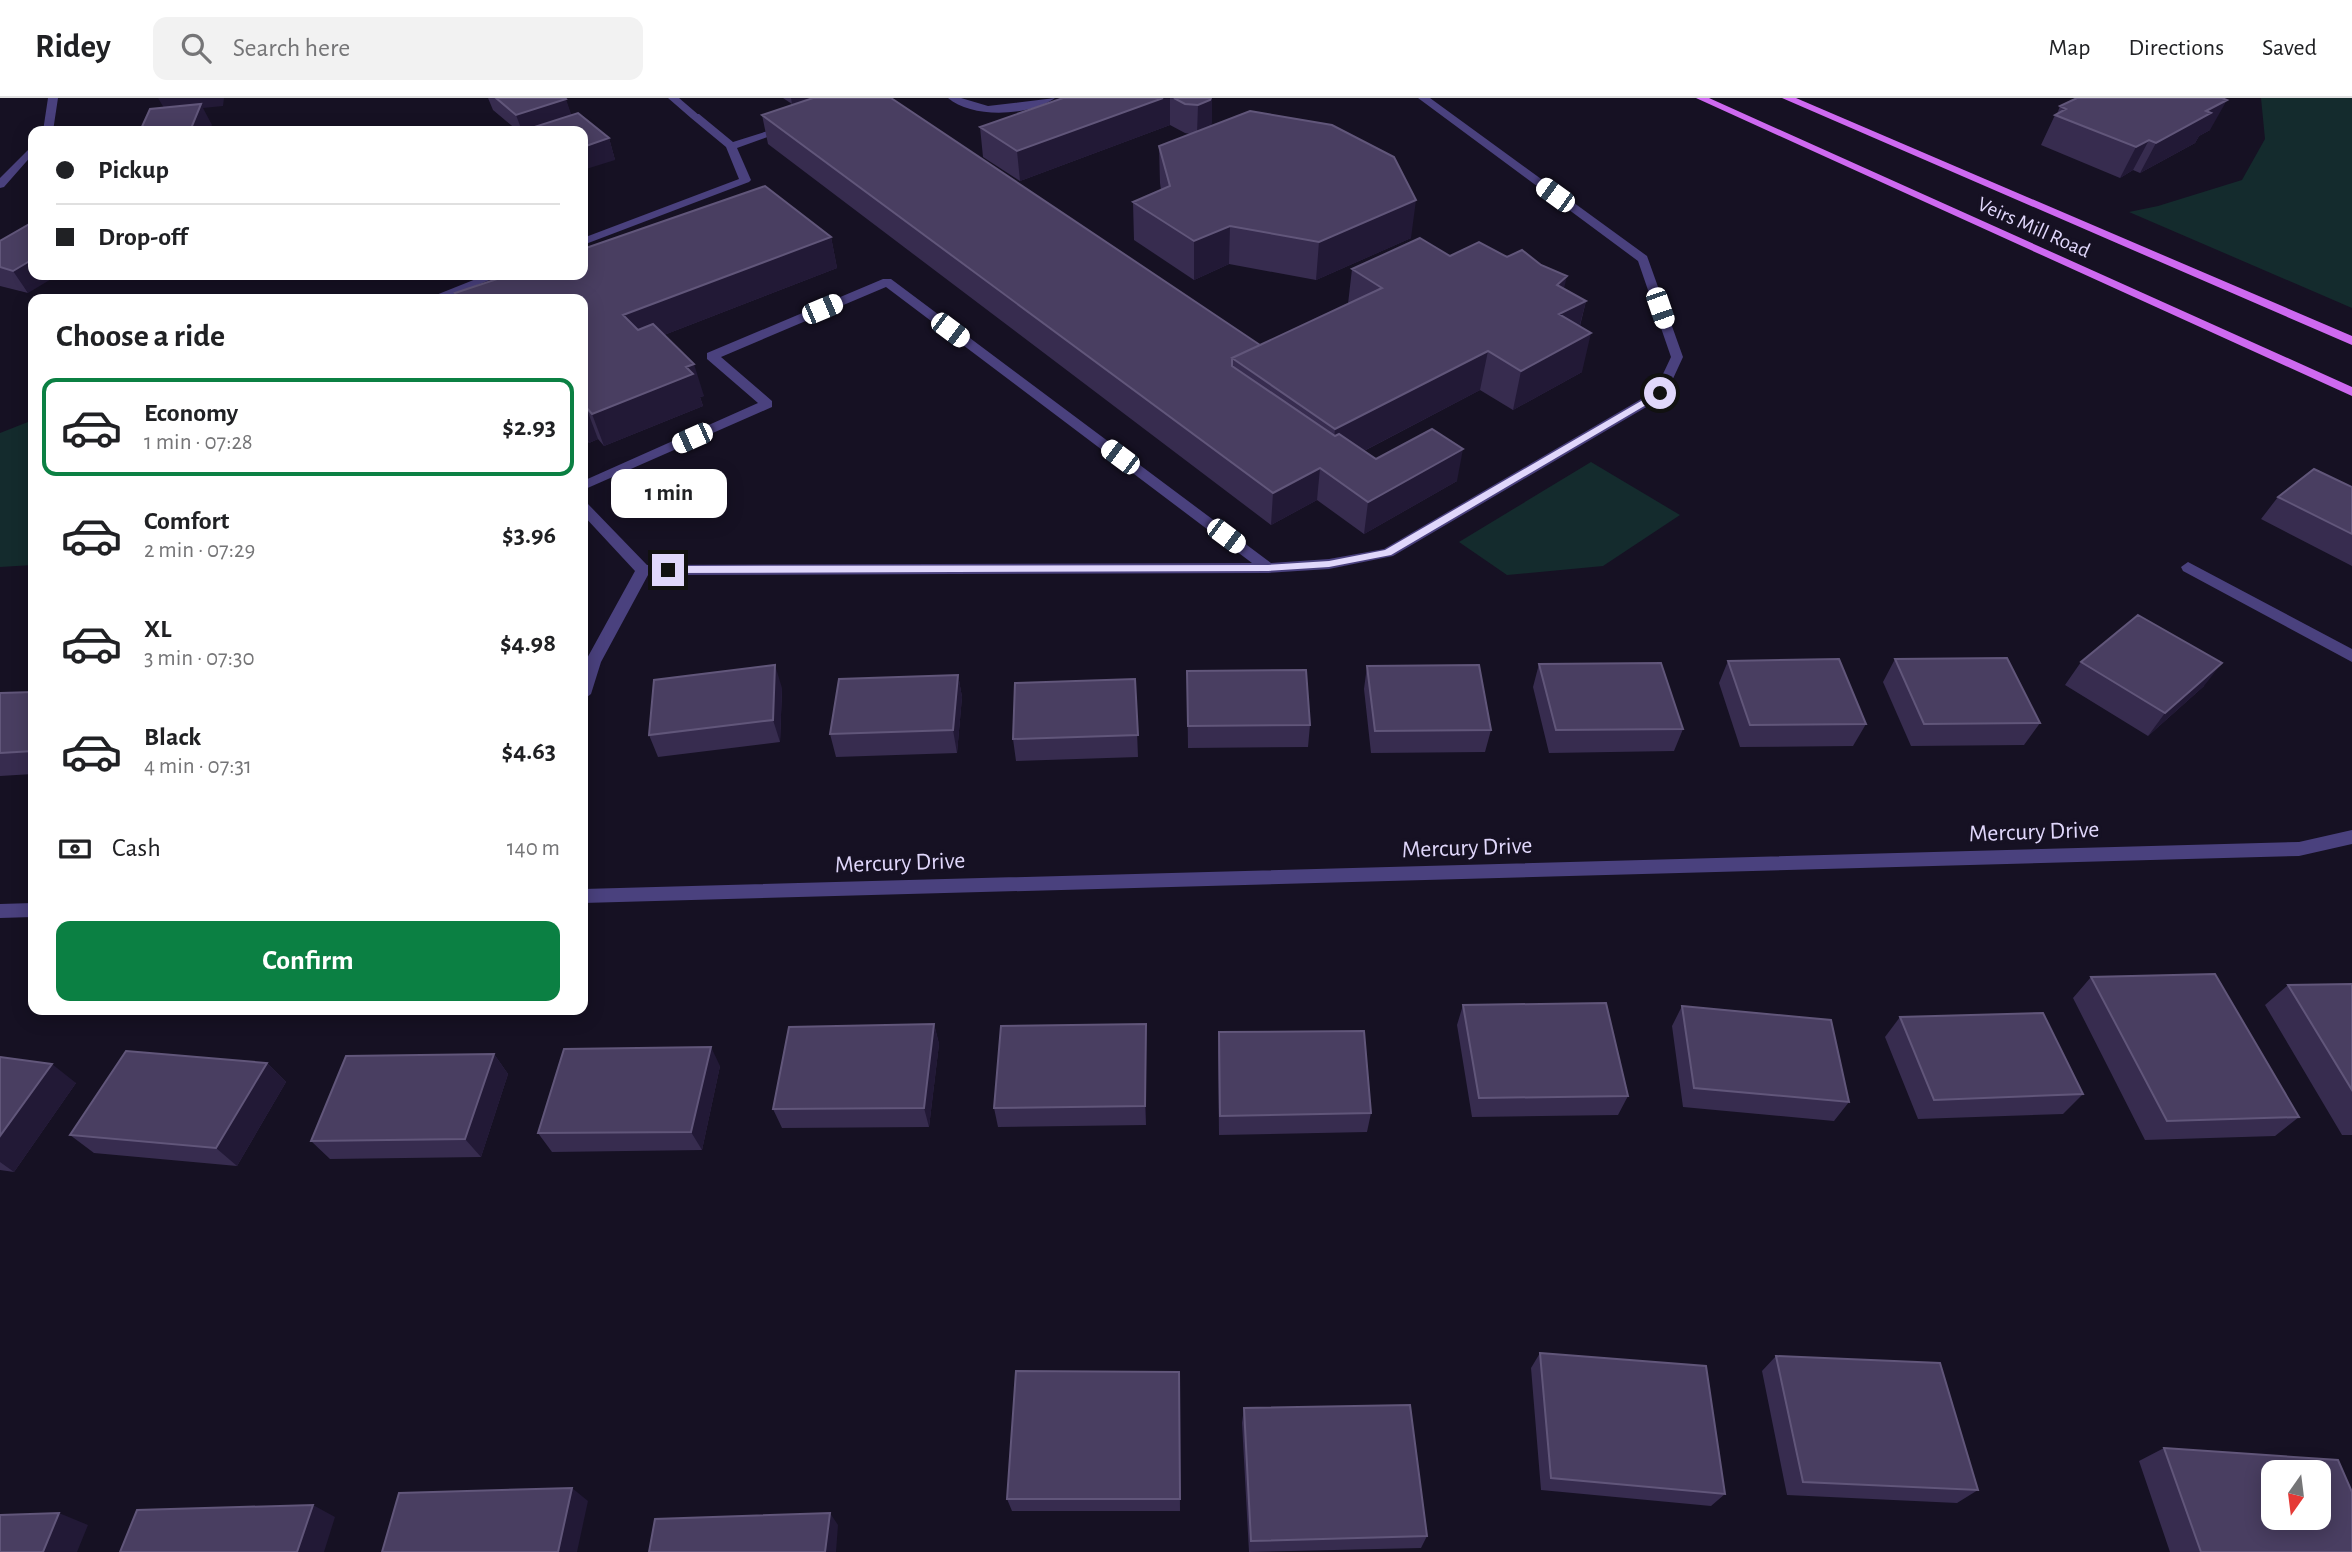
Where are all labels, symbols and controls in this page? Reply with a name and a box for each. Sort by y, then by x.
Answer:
search box [153,17,643,80]
icon: search [177,29,215,67]
text: Ridey [35,31,111,64]
text: Search here [233,35,350,61]
text: Map [2048,36,2090,60]
text: Directions [2128,36,2224,60]
text: Saved [2262,36,2317,60]
text: Pickup [98,157,169,183]
car [1532,174,1579,216]
street label: Veirs Mill Road [1974,193,2093,262]
text: Drop-off [98,224,187,250]
car [1644,285,1677,331]
car [799,291,846,327]
car [927,309,974,351]
text: Choose a ride [56,320,225,352]
route start [1644,377,1676,409]
icon: car [60,396,123,459]
text: Economy [144,400,238,426]
text: $2.93 [502,414,556,440]
car [669,420,716,456]
text: 1 min · 07:28 [144,431,253,454]
car [1097,436,1144,478]
callout: 1 min [610,468,726,518]
text: 1 min [645,482,693,505]
icon: car [60,504,123,567]
text: Comfort [144,508,229,534]
car [1203,515,1250,557]
text: $3.96 [502,522,556,548]
text: 2 min · 07:29 [144,539,255,562]
route end [652,554,684,586]
icon: car [60,612,123,675]
text: XL [144,616,171,642]
text: $4.98 [500,630,556,656]
text: 3 min · 07:30 [144,647,255,670]
icon: car [60,720,123,783]
text: Black [144,724,201,750]
text: $4.63 [502,738,556,764]
text: 4 min · 07:31 [144,755,252,778]
street label: Mercury Drive [1968,818,2100,846]
icon: cash [56,830,94,868]
street label: Mercury Drive [1401,834,1533,862]
text: Cash [112,835,161,861]
text: 140 m [507,837,560,860]
street label: Mercury Drive [834,849,966,877]
button: Confirm [56,921,560,1001]
north arrow [2261,1460,2331,1530]
map controls [2261,1460,2331,1530]

